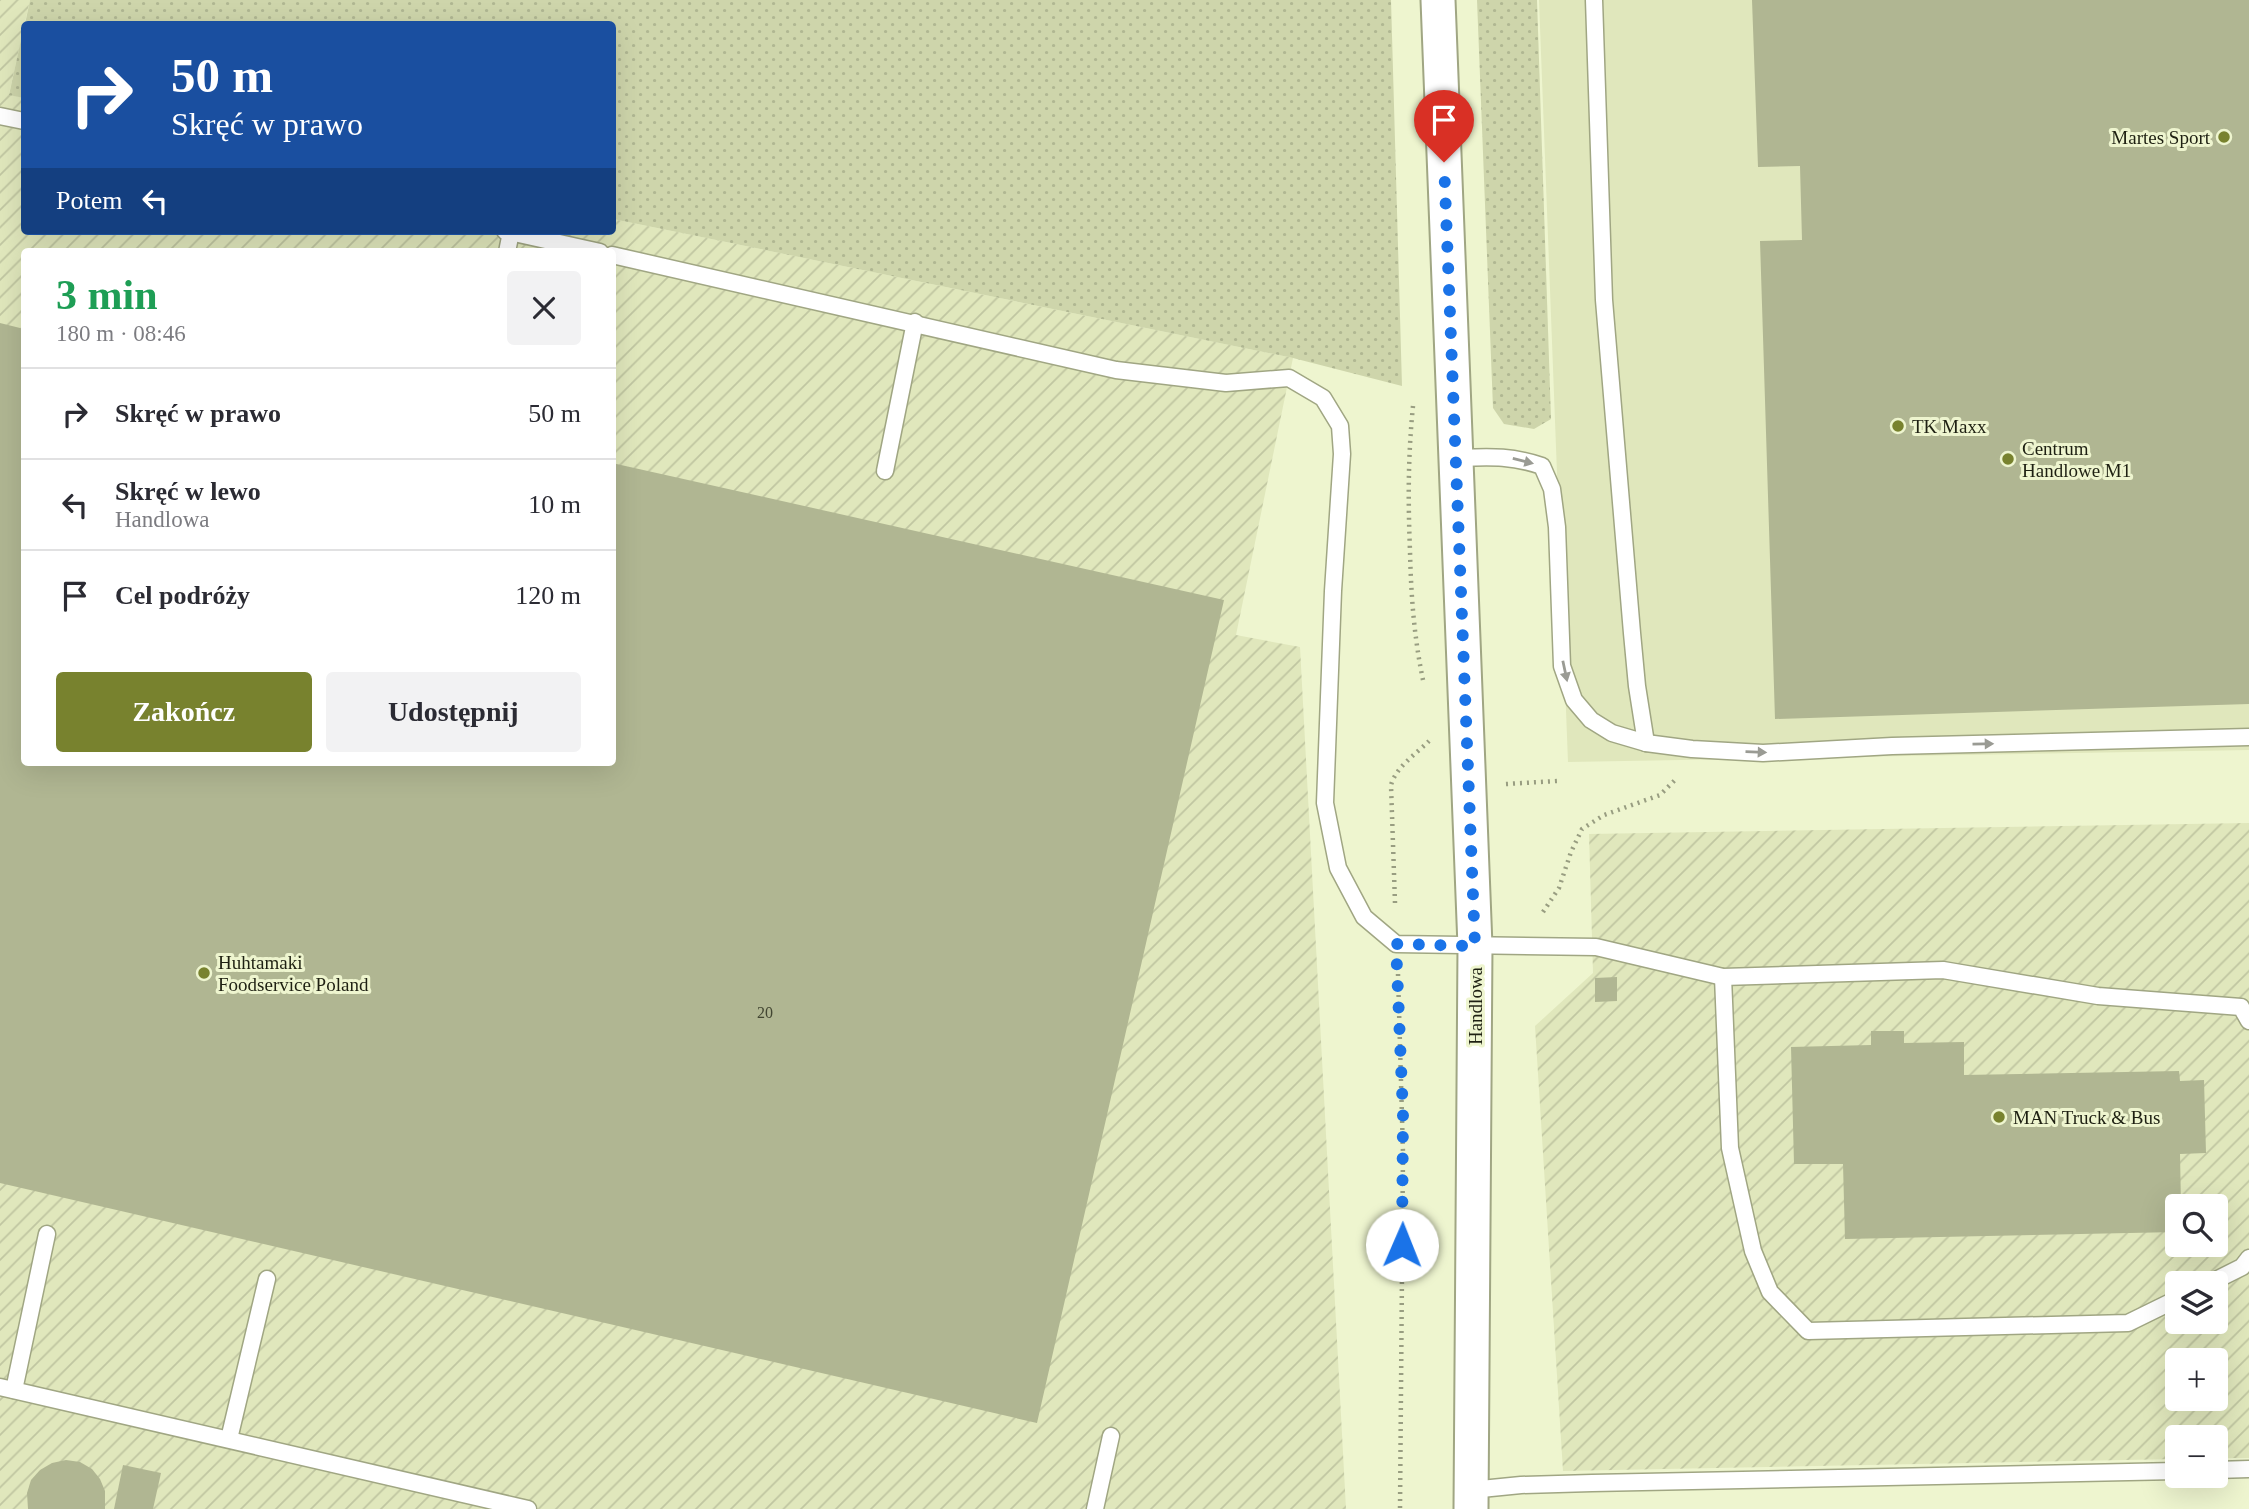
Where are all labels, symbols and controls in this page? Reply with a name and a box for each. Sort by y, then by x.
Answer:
text: 50 m [171,48,273,103]
icon: right [56,49,147,140]
pin [1414,90,1474,162]
icon: arrive [1425,101,1463,139]
text: Skręć w prawo [171,106,363,142]
place label: Martes Sport [2111,127,2211,148]
marker: Martes Sport [2216,129,2232,145]
icon: left [136,182,174,220]
text: Potem [56,186,122,215]
button: close [507,271,581,345]
text: 3 min [56,272,158,318]
text: 180 m · 08:46 [56,321,186,346]
icon: right [56,395,94,433]
text: Skręć w prawo [115,399,281,428]
text: 50 m [528,399,581,428]
place label: TK Maxx [1912,416,1987,437]
marker: TK Maxx [1890,418,1906,434]
place label: Centrum Handlowe M1 [2022,438,2131,481]
marker: Centrum Handlowe M1 [2000,451,2016,467]
one-way arrow [1512,456,1534,467]
text: Skręć w lewo [115,477,261,506]
icon: left [56,486,94,524]
text: 10 m [528,490,581,519]
text: Handlowa [115,507,210,532]
icon: arrive [56,577,94,615]
text: Cel podróży [115,581,250,610]
text: 120 m [515,581,581,610]
one-way arrow [1559,660,1570,682]
button: Zakończ [56,672,312,752]
button: Udostępnij [326,672,581,752]
one-way arrow [1972,738,1994,750]
one-way arrow [1745,747,1767,758]
place label: Huhtamaki Foodservice Poland [218,952,369,995]
marker: Huhtamaki Foodservice Poland [196,965,212,981]
street label: Handlowa [1465,966,1486,1045]
house number: 20 [757,1004,773,1021]
place label: MAN Truck & Bus [2013,1107,2160,1128]
marker: MAN Truck & Bus [1991,1109,2007,1125]
map controls [2165,1194,2228,1488]
button: search [2165,1194,2228,1257]
position arrow [1365,1208,1439,1282]
button: layers [2165,1271,2228,1334]
button: + [2165,1348,2228,1411]
button: − [2165,1425,2228,1488]

